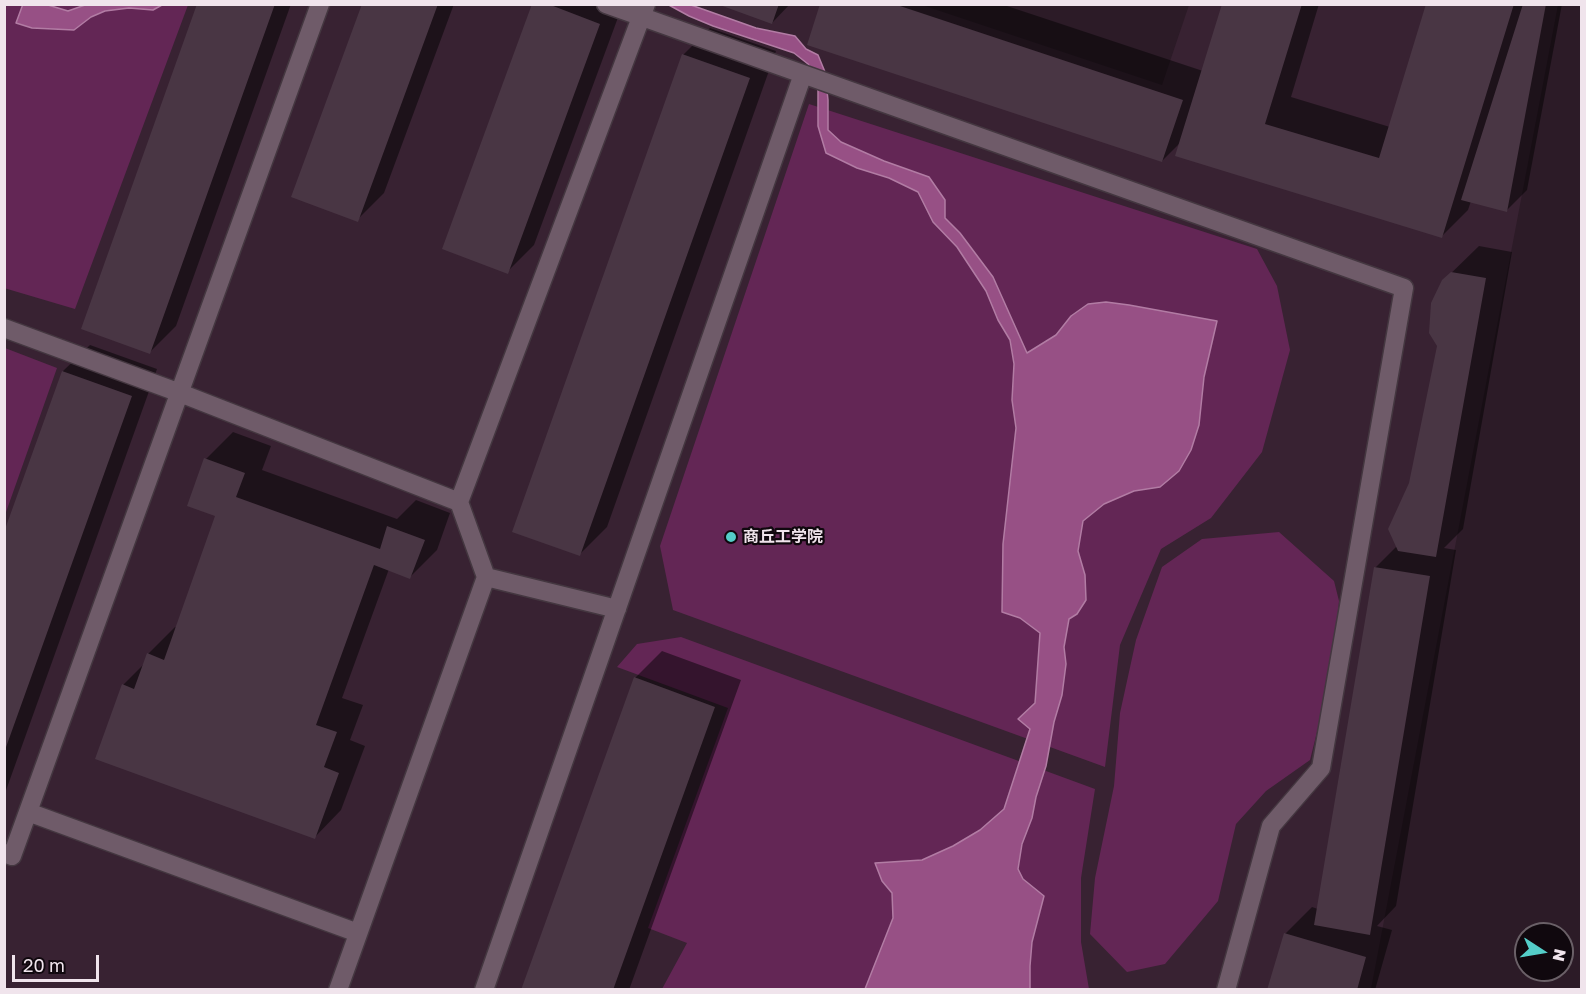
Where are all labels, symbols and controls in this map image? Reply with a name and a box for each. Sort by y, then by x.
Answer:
place label: 商丘工学院 [743,527,823,547]
marker: 商丘工学院 [724,530,738,544]
north arrow [1514,922,1574,982]
scale bar [15,943,102,981]
text: N [1549,947,1571,963]
text: 20 m [23,954,65,976]

